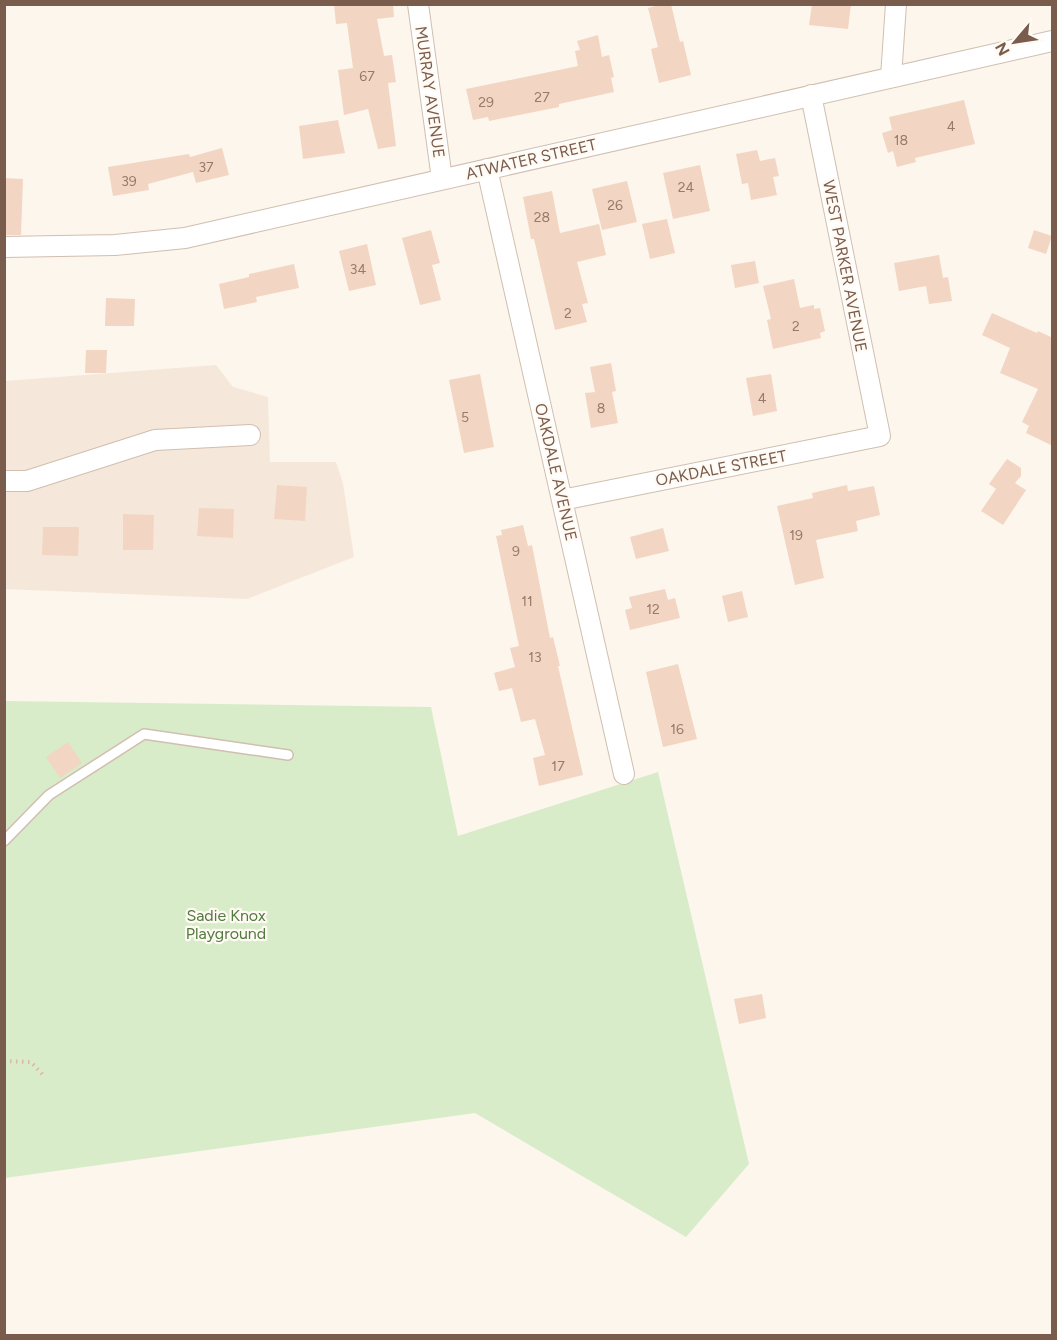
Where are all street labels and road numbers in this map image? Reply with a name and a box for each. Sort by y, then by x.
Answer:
street label: MURRAY AVENUE [411,25,449,159]
street label: ATWATER STREET [464,135,598,183]
street label: WEST PARKER AVENUE [819,178,871,354]
street label: OAKDALE AVENUE [531,401,581,543]
street label: OAKDALE STREET [654,446,788,490]

